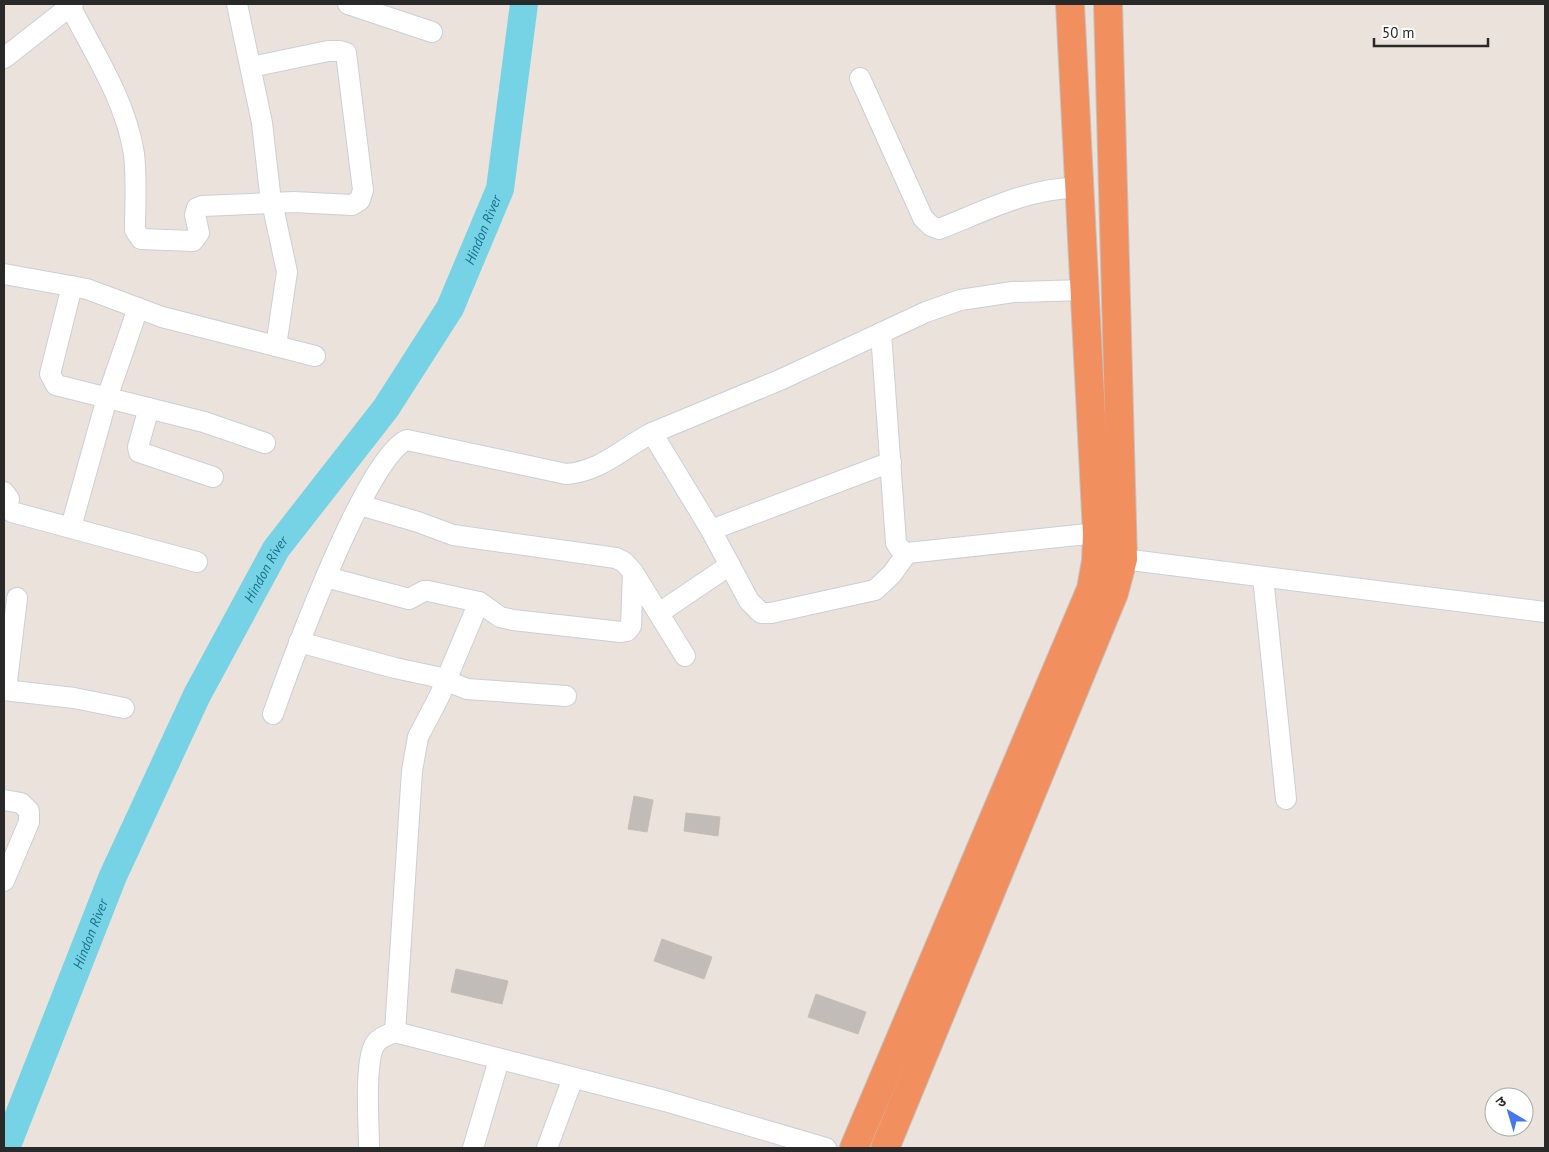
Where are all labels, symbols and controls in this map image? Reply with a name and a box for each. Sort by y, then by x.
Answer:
scale bar [1374,15,1488,47]
text: 50 m [1382,23,1415,42]
water label: Hindon River [460,191,506,267]
water label: Hindon River [240,531,293,606]
water label: Hindon River [68,895,113,971]
north arrow [1484,1087,1534,1137]
text: उ [1492,1092,1510,1111]

